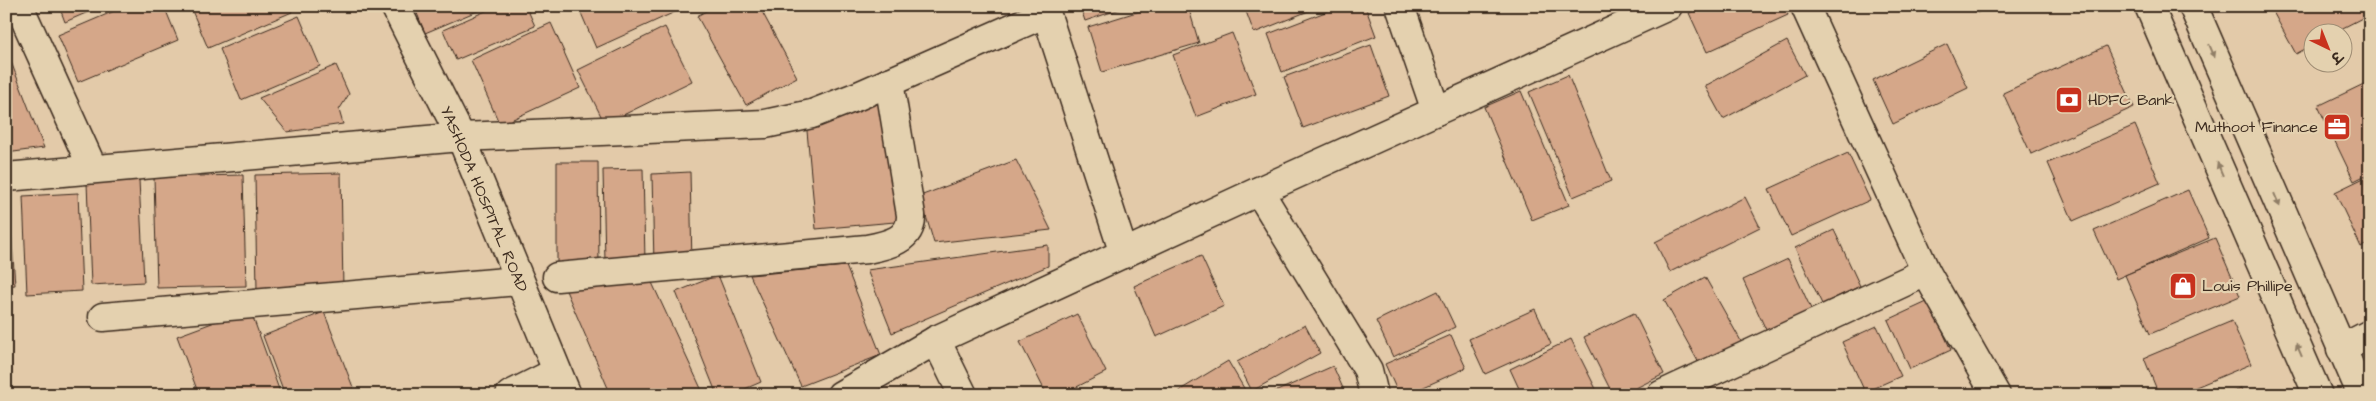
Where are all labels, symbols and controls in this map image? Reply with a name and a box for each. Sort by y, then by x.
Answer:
north arrow [2304,22,2354,72]
one-way arrow [2208,44,2216,59]
text: उ [2325,45,2348,68]
bank icon: HDFC Bank [2054,85,2084,115]
place label: HDFC Bank [2088,89,2174,111]
street label: YASHODA HOSPITAL ROAD [435,103,533,295]
office icon: Muthoot Finance [2322,112,2352,142]
place label: Muthoot Finance [2195,116,2318,138]
one-way arrow [2216,162,2224,176]
one-way arrow [2273,193,2281,207]
shop icon: Louis Phillipe [2168,271,2198,301]
place label: Louis Phillipe [2202,275,2293,297]
one-way arrow [2294,343,2302,357]

